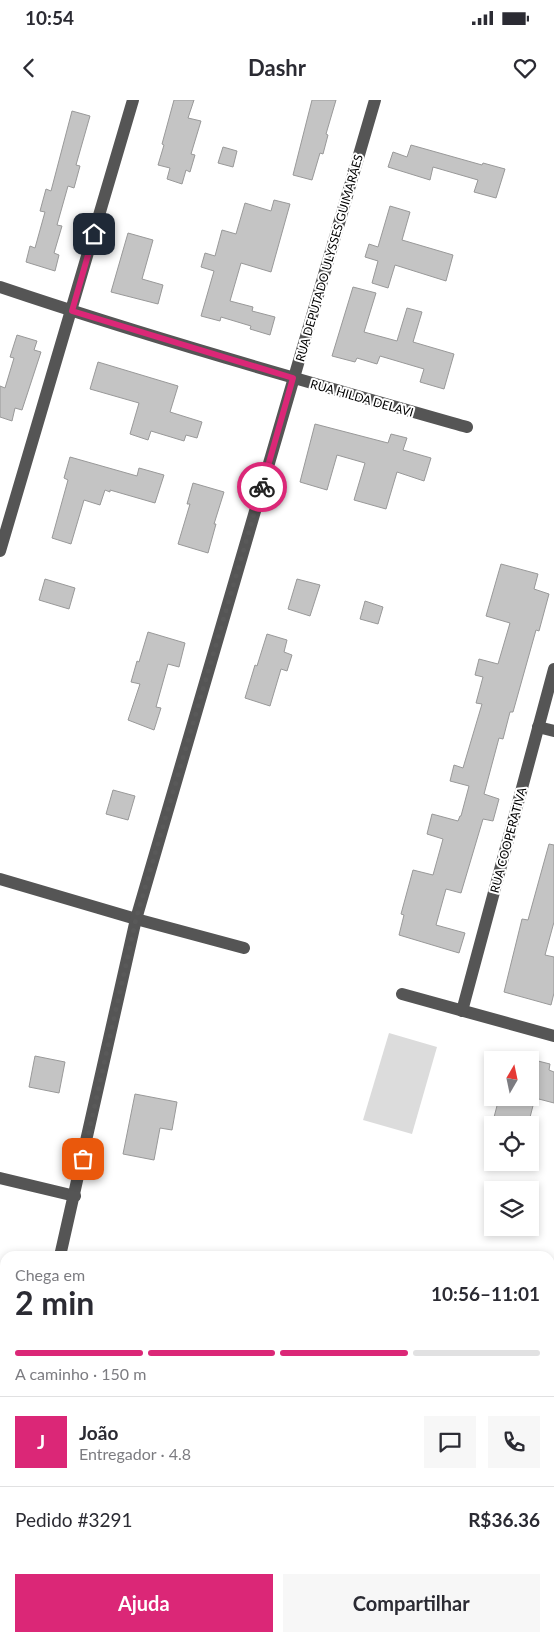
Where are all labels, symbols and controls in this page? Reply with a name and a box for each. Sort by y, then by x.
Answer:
text: 10:54 [25,6,74,29]
icon: back [15,54,43,82]
text: Dashr [248,54,306,81]
icon: heart [511,54,539,82]
street label: RUA DEPUTADO ULYSSES GUIMARÃES [292,153,366,363]
pin [73,213,115,255]
icon: home [80,220,108,248]
street label: RUA HILDA DELAVI [309,376,415,420]
courier [237,462,287,512]
icon: bike [248,473,276,501]
street label: RUA COOPERATIVA [487,785,530,895]
north arrow [484,1051,539,1106]
map controls [484,1051,539,1236]
button: locate [484,1116,539,1171]
pin [62,1138,104,1180]
icon: bag [69,1145,97,1173]
button: layers [484,1181,539,1236]
text: Chega em [15,1265,85,1284]
text: 10:56–11:01 [431,1282,540,1305]
text: 2 min [15,1283,94,1322]
text: A caminho · 150 m [15,1364,146,1383]
button: chat [424,1416,476,1468]
button: phone [488,1416,540,1468]
text: João [79,1421,118,1444]
text: J [37,1430,45,1453]
text: Entregador · 4.8 [79,1444,191,1463]
text: Pedido #3291 [15,1508,133,1531]
text: R$36.36 [468,1508,540,1531]
button: Ajuda [15,1574,273,1632]
button: Compartilhar [283,1574,540,1632]

